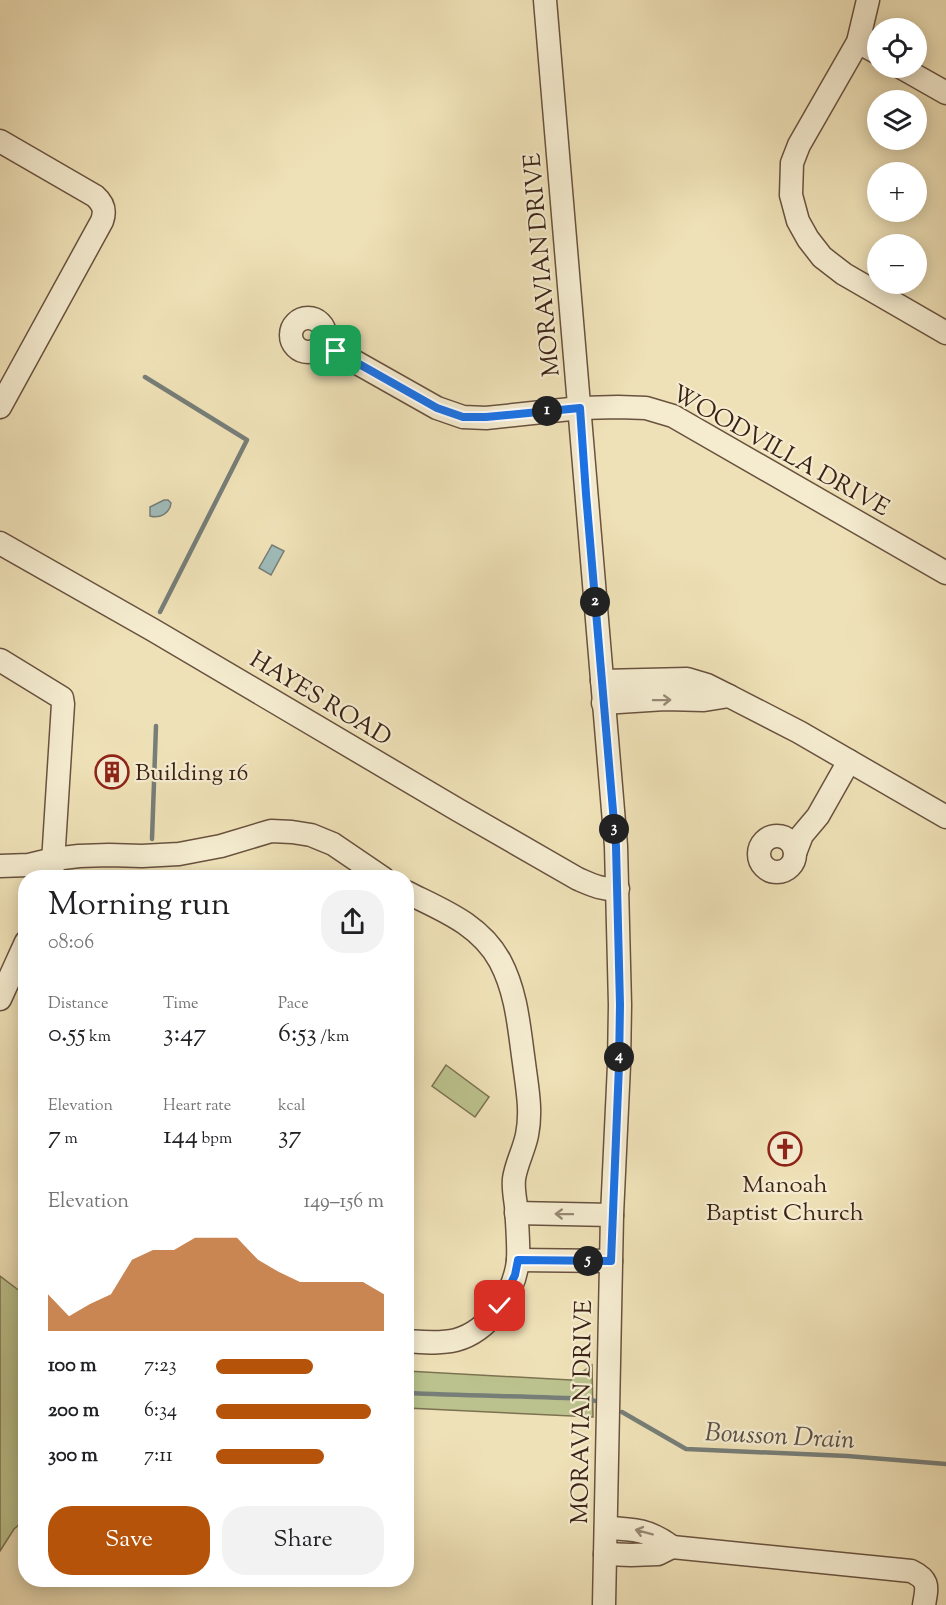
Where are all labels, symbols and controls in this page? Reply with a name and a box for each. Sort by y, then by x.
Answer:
map controls [867,18,927,294]
button: locate [867,18,927,78]
button: layers [867,90,927,150]
street label: MORAVIAN DRIVE [516,151,570,378]
button: + [867,162,927,222]
button: − [867,234,927,294]
pin [310,325,361,376]
icon: arrive [319,334,352,367]
street label: WOODVILLA DRIVE [665,378,896,526]
pin: 1 [532,396,562,426]
text: 1 [544,399,550,422]
pin: 2 [580,587,610,617]
text: 2 [591,590,599,613]
street label: HAYES ROAD [243,644,397,756]
one-way arrow [651,694,671,705]
building icon: Building 16 [94,754,130,790]
place label: Building 16 [135,757,248,791]
pin: 3 [599,814,629,844]
text: 3 [611,817,617,840]
text: Morning run [48,882,230,930]
button: share [321,890,384,953]
text: 08:06 [48,929,94,958]
text: Distance [48,993,108,1016]
text: Time [163,993,199,1016]
text: Pace [278,993,309,1016]
text: 0.55 [48,1016,86,1053]
text: 3:47 [163,1016,206,1053]
text: 6:53 [278,1016,317,1053]
text: km [86,1026,111,1049]
text: /km [317,1026,349,1049]
pin: 4 [604,1042,634,1072]
text: 4 [615,1045,623,1068]
text: Elevation [48,1095,113,1118]
text: Heart rate [163,1095,231,1118]
text: kcal [278,1095,306,1118]
text: 7 [48,1118,61,1155]
text: 144 [163,1118,198,1155]
text: 37 [278,1118,302,1155]
text: m [61,1128,78,1151]
text: bpm [198,1128,232,1151]
church icon: Manoah Baptist Church [767,1131,803,1167]
place label: Manoah Baptist Church [706,1169,864,1231]
text: Elevation [48,1188,129,1217]
text: 149–156 m [303,1188,384,1217]
one-way arrow [555,1208,575,1220]
pin: 5 [573,1246,603,1276]
text: 5 [585,1249,591,1272]
pin [474,1280,525,1331]
icon: check [483,1289,516,1322]
street label: MORAVIAN DRIVE [564,1299,602,1525]
text: 100 m [48,1352,97,1381]
text: 7:23 [144,1352,177,1381]
text: 200 m [48,1397,99,1426]
text: 6:34 [144,1397,177,1426]
water label: Bousson Drain [704,1415,856,1460]
text: 300 m [48,1442,98,1471]
text: 7:11 [144,1442,173,1471]
button: Save [48,1506,210,1575]
button: Share [222,1506,384,1575]
one-way arrow [635,1526,654,1538]

